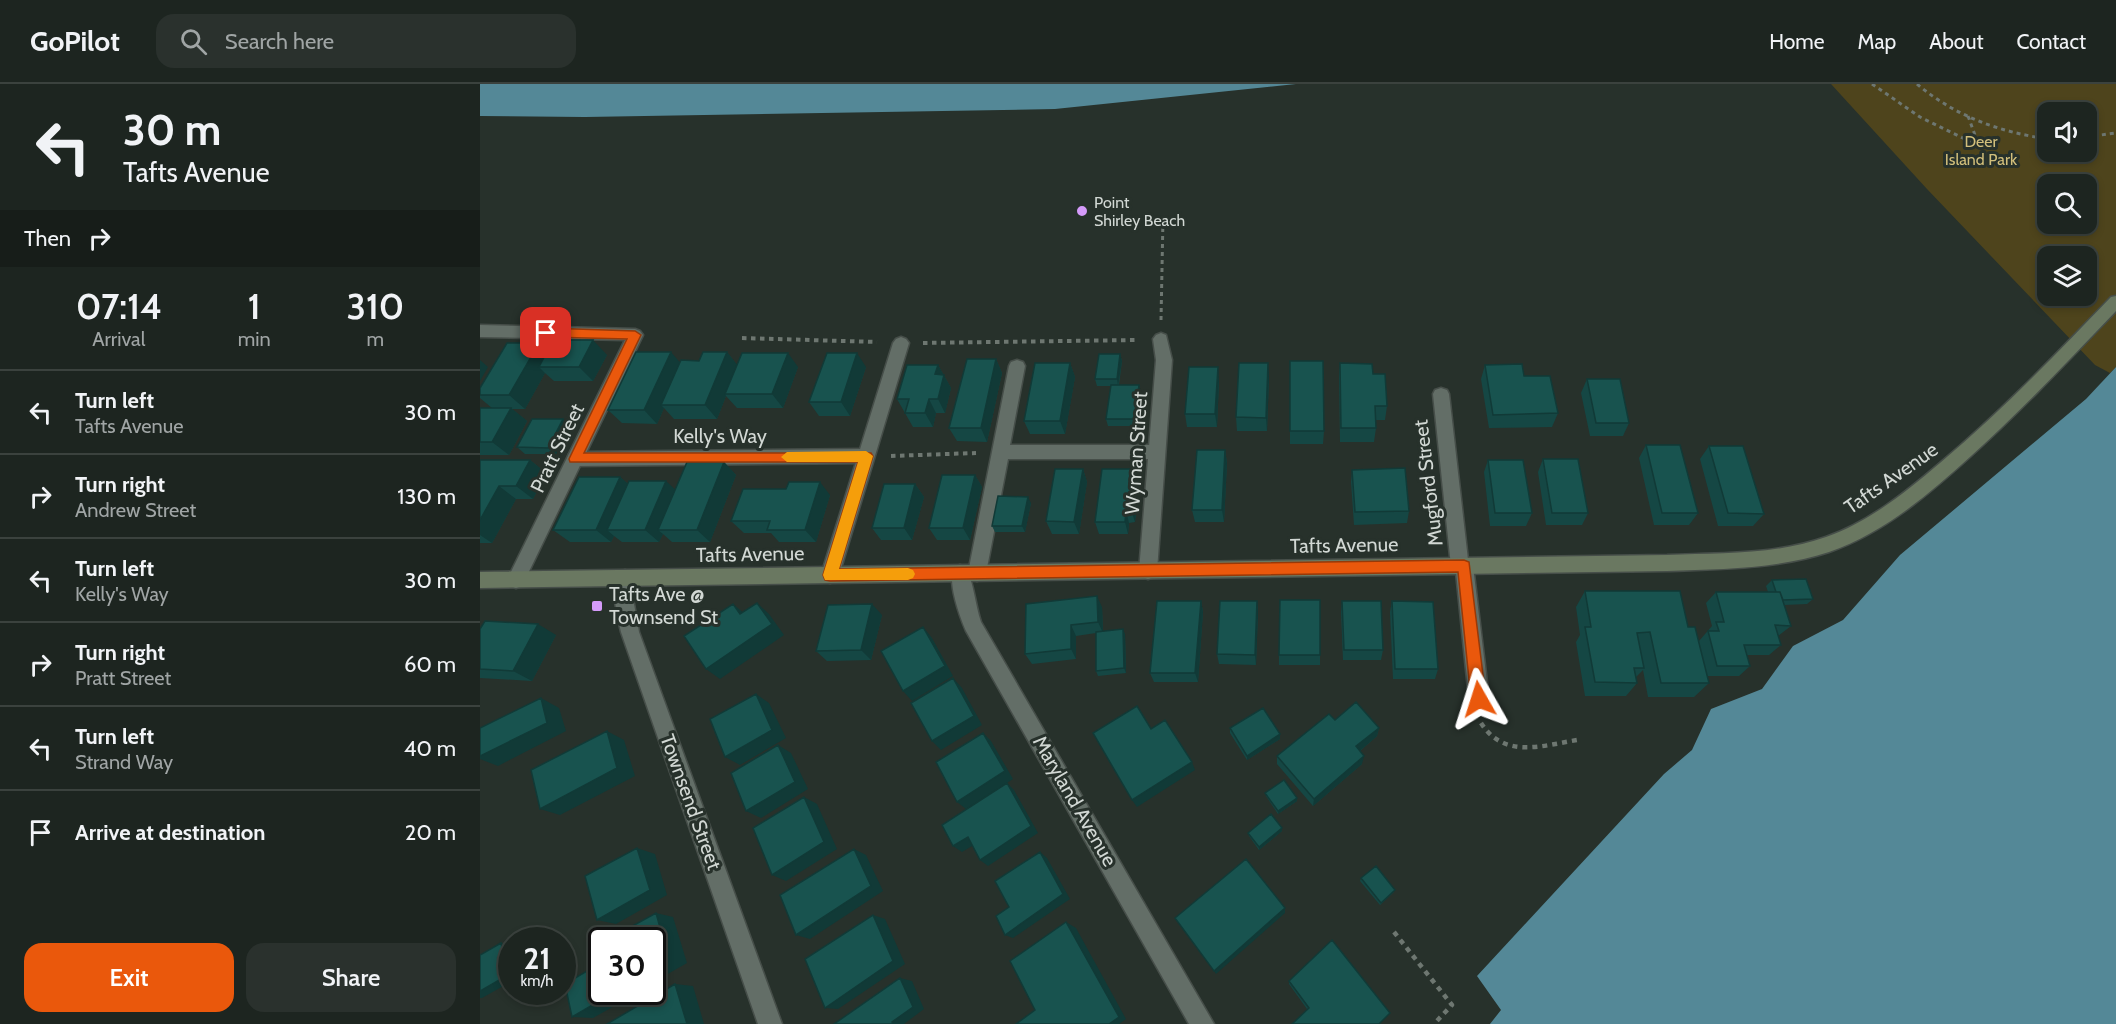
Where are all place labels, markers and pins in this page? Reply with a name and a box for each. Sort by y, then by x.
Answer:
place label: Point Shirley Beach [1094,193,1185,230]
marker: Point Shirley Beach [1075,204,1089,218]
pin [520,307,571,358]
place label: Tafts Ave @ Townsend St [609,582,718,629]
marker: Tafts Ave @ Townsend St [590,599,604,613]

